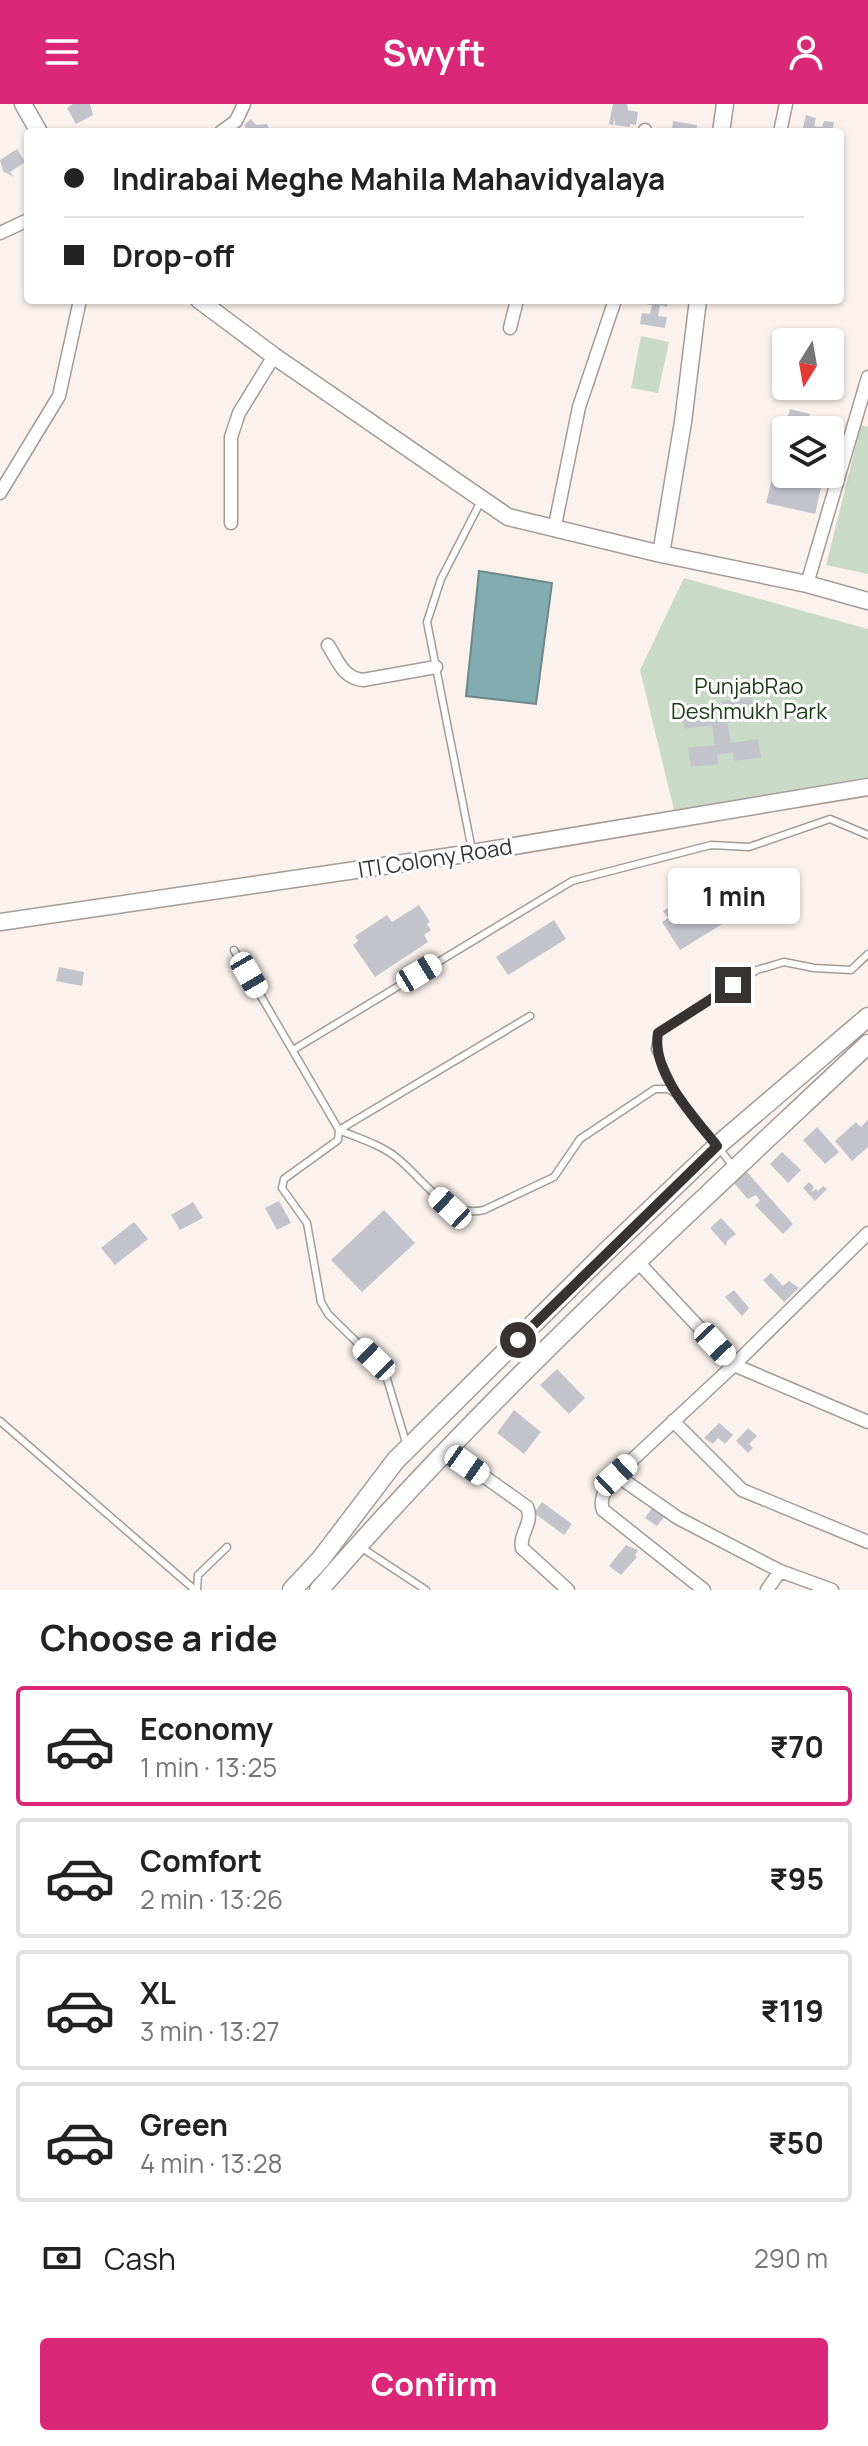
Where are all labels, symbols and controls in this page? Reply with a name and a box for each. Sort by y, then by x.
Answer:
text: Swyft [382,28,486,77]
icon: menu [40,30,84,74]
icon: person [784,30,828,74]
text: Indirabai Meghe Mahila Mahavidyalaya [112,158,665,199]
text: Drop-off [112,235,234,276]
north arrow [772,328,844,400]
map controls [772,328,844,488]
button: layers [772,416,844,488]
park label: PunjabRao Deshmukh Park [671,671,828,726]
street label: ITI Colony Road [356,831,514,885]
callout: 1 min [667,869,799,925]
text: 1 min [702,878,766,914]
car [227,948,271,1002]
car [392,950,446,996]
route end [715,967,751,1003]
car [424,1183,476,1233]
car [690,1318,740,1370]
route start [500,1322,536,1358]
car [348,1334,400,1384]
car [440,1441,494,1489]
car [590,1450,642,1500]
text: Choose a ride [40,1613,278,1662]
text: Economy [140,1708,273,1749]
icon: car [44,1710,116,1782]
text: ₹70 [770,1726,824,1767]
text: 1 min · 13:25 [140,1749,277,1785]
text: Comfort [140,1840,262,1881]
icon: car [44,1842,116,1914]
text: ₹95 [769,1858,824,1899]
text: 2 min · 13:26 [140,1881,283,1917]
text: XL [140,1972,176,2013]
icon: car [44,1974,116,2046]
text: ₹119 [761,1990,824,2031]
text: 3 min · 13:27 [140,2013,280,2049]
text: Green [140,2104,228,2145]
icon: car [44,2106,116,2178]
text: ₹50 [768,2122,824,2163]
text: 4 min · 13:28 [140,2145,283,2181]
icon: cash [40,2236,84,2280]
text: Cash [104,2238,176,2279]
text: 290 m [754,2240,828,2276]
button: Confirm [40,2338,828,2430]

